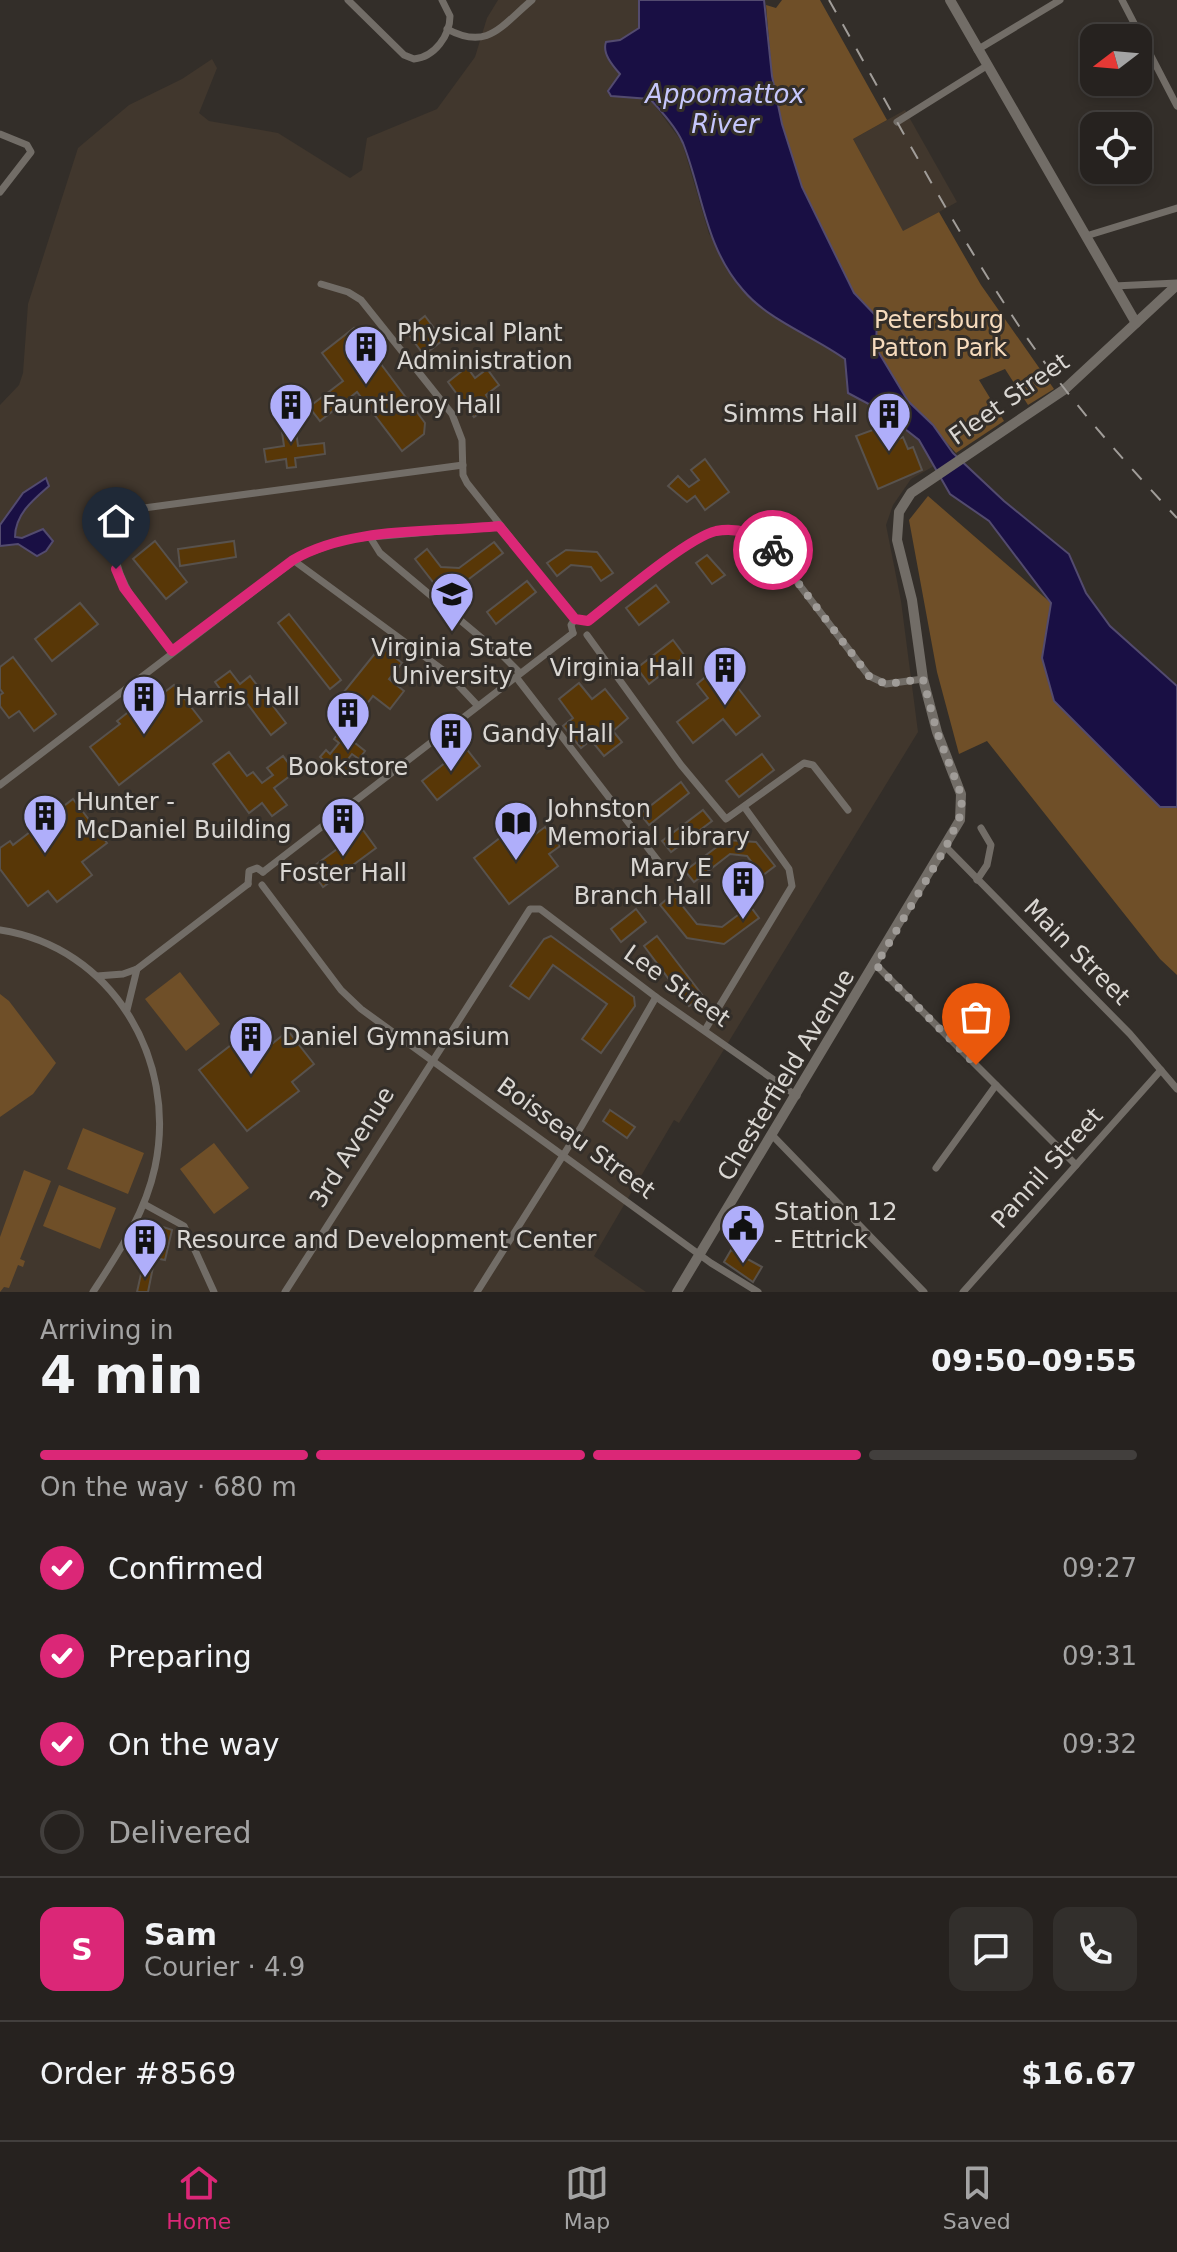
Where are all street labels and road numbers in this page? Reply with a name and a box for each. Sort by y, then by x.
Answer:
street label: Fleet Street [944,347,1074,451]
street label: Main Street [1018,893,1136,1011]
street label: Lee Street [619,939,735,1033]
street label: Chesterfield Avenue [712,964,860,1186]
street label: Boisseau Street [492,1071,660,1205]
street label: 3rd Avenue [304,1082,400,1212]
street label: Pannil Street [986,1102,1108,1234]

